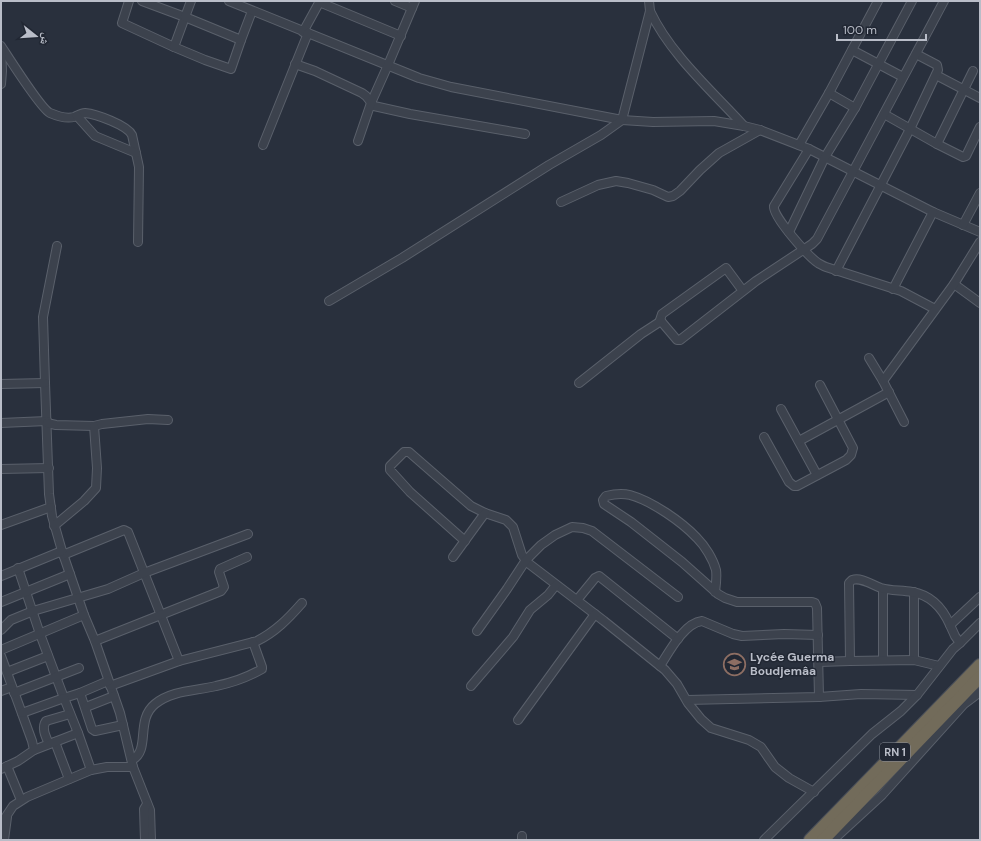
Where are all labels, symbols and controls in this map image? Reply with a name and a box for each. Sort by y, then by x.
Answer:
north arrow [16,16,56,56]
scale bar [837,16,926,42]
text: 100 m [843,22,877,38]
text: ش [36,31,54,47]
place label: Lycée Guerma Boudjemâa [750,649,834,679]
school or university icon: Lycée Guerma Boudjemâa [721,651,747,677]
road number: RN 1 [880,743,910,761]

